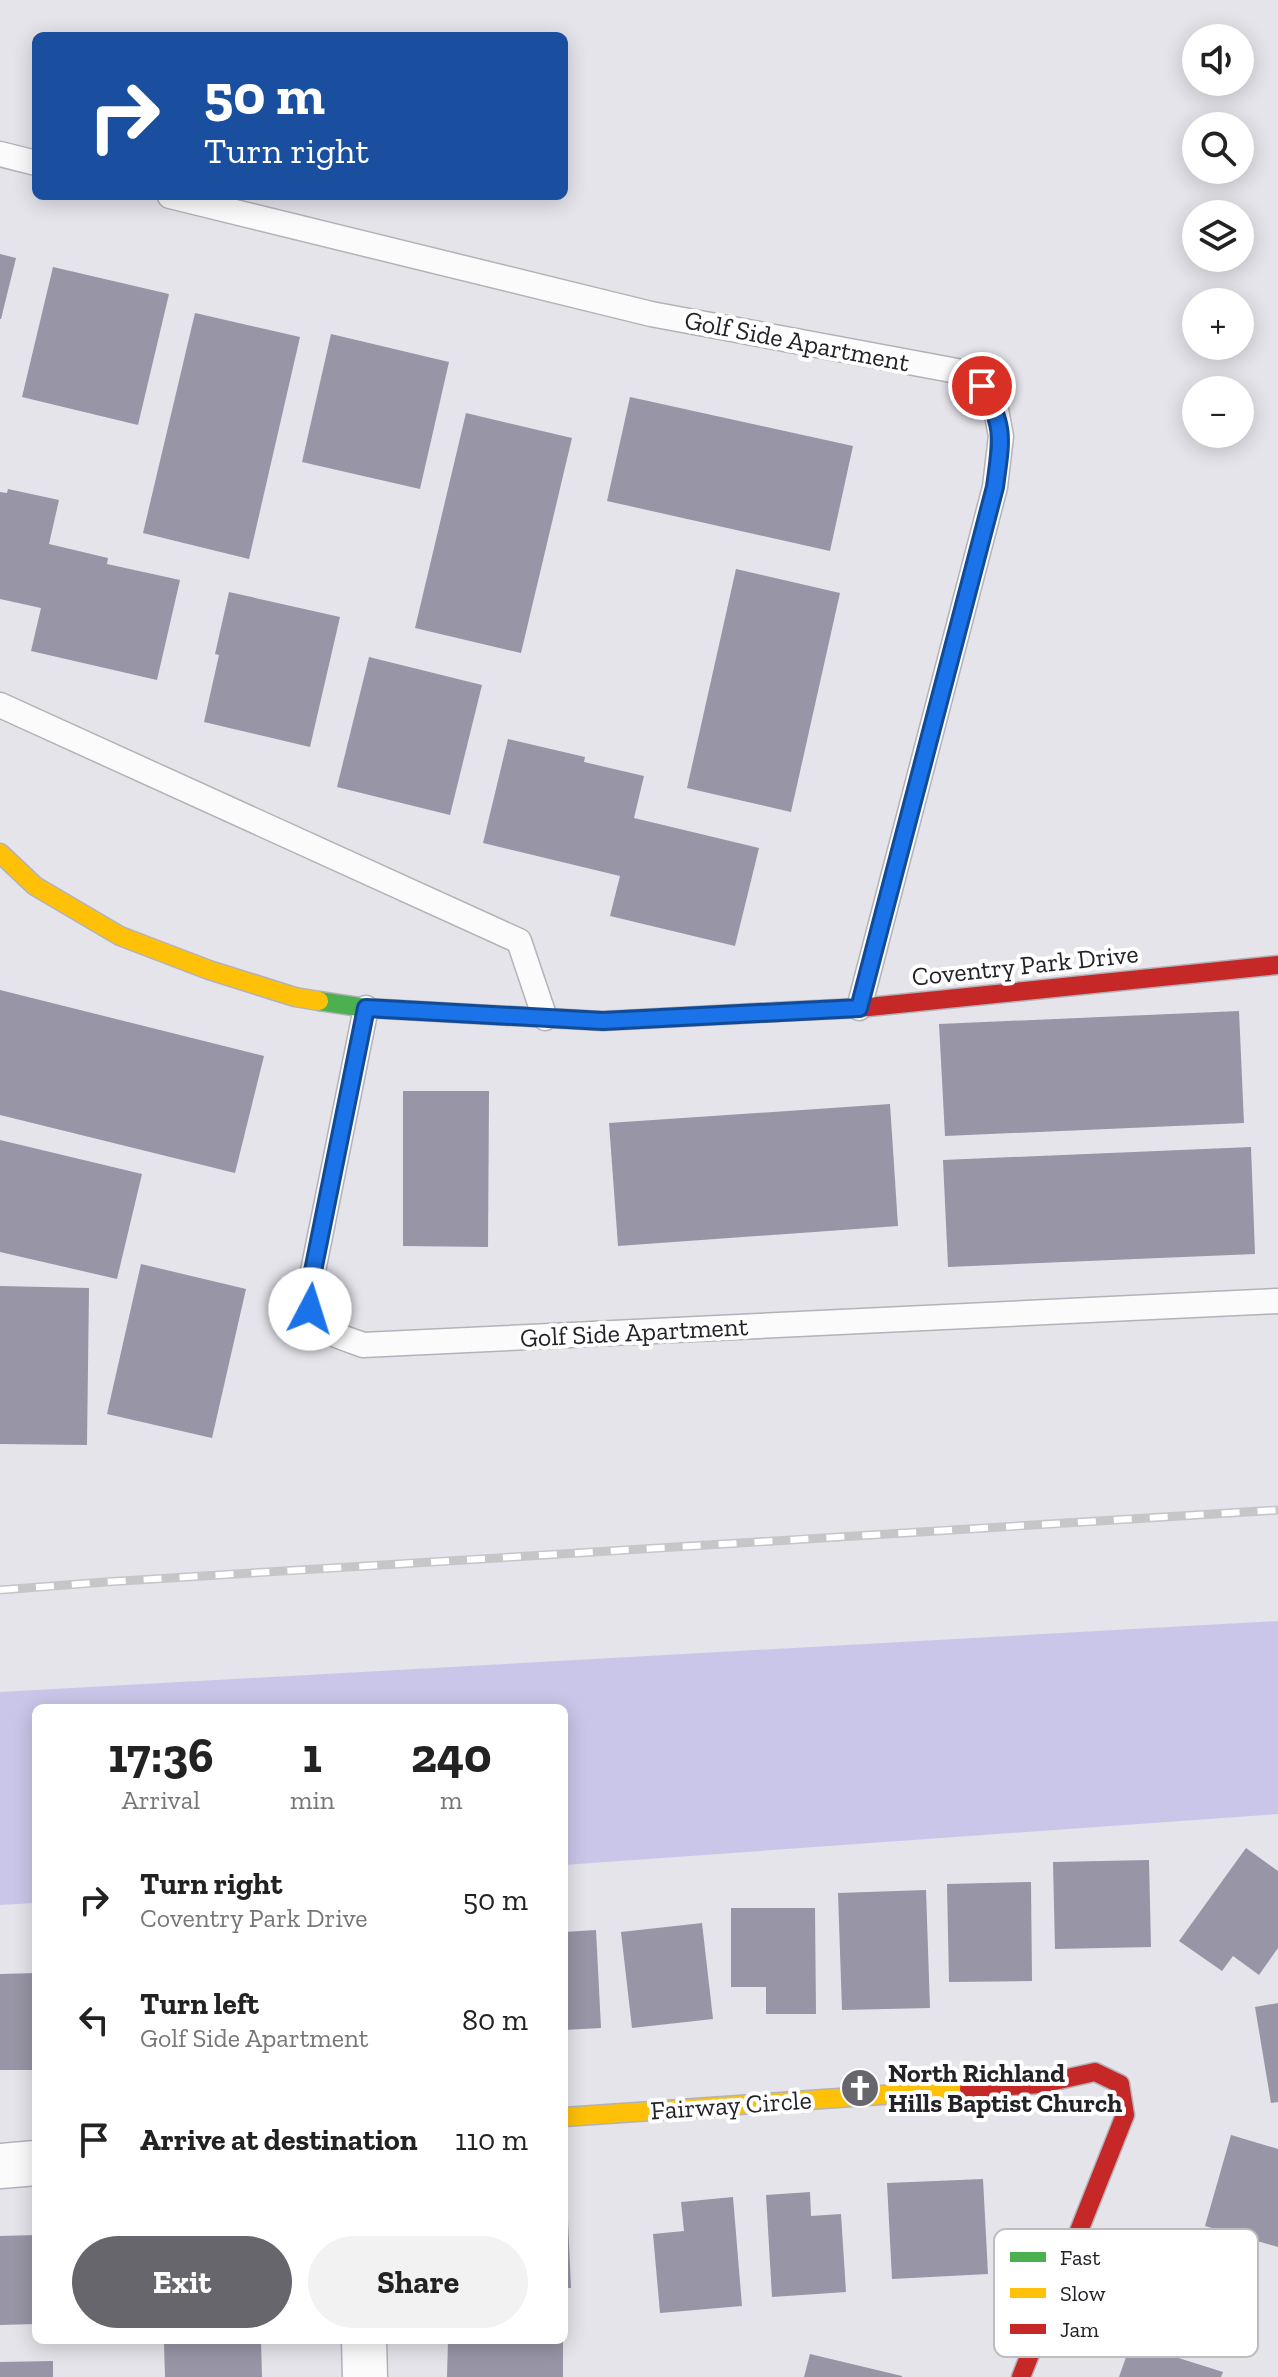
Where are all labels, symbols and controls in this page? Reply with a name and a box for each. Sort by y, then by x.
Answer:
map controls [1182,24,1254,448]
button: sound [1182,24,1254,96]
text: 50 m [204,61,325,128]
icon: right [72,64,176,168]
button: search [1182,112,1254,184]
text: Turn right [204,129,369,172]
button: layers [1182,200,1254,272]
button: + [1182,288,1254,360]
street label: Golf Side Apartment [682,303,913,379]
pin [948,352,1016,420]
icon: arrive [960,364,1004,408]
button: − [1182,376,1254,448]
street label: Coventry Park Drive [910,937,1140,993]
position arrow [268,1267,352,1351]
street label: Golf Side Apartment [519,1310,749,1354]
text: 17:36 [108,1727,214,1784]
text: 1 [303,1727,322,1784]
text: 240 [411,1727,492,1784]
text: Arrival [122,1784,200,1816]
text: min [290,1784,335,1816]
text: m [440,1784,463,1816]
text: Turn right [140,1866,282,1902]
icon: right [72,1878,116,1922]
text: 50 m [463,1882,528,1918]
text: Coventry Park Drive [140,1902,367,1934]
text: Turn left [140,1986,259,2022]
icon: left [72,1998,116,2042]
text: 80 m [462,2002,528,2038]
text: Golf Side Apartment [140,2022,369,2054]
place label: North Richland Hills Baptist Church [888,2057,1122,2119]
church icon: North Richland Hills Baptist Church [839,2067,881,2109]
street label: Fairway Circle [649,2083,813,2127]
icon: arrive [72,2118,116,2162]
text: Arrive at destination [140,2122,417,2158]
text: 110 m [455,2122,528,2158]
legend [994,2229,1258,2357]
button: Exit [72,2236,292,2328]
button: Share [308,2236,528,2328]
text: Fast [1060,2244,1101,2271]
text: Slow [1060,2280,1106,2307]
text: Jam [1060,2316,1099,2343]

